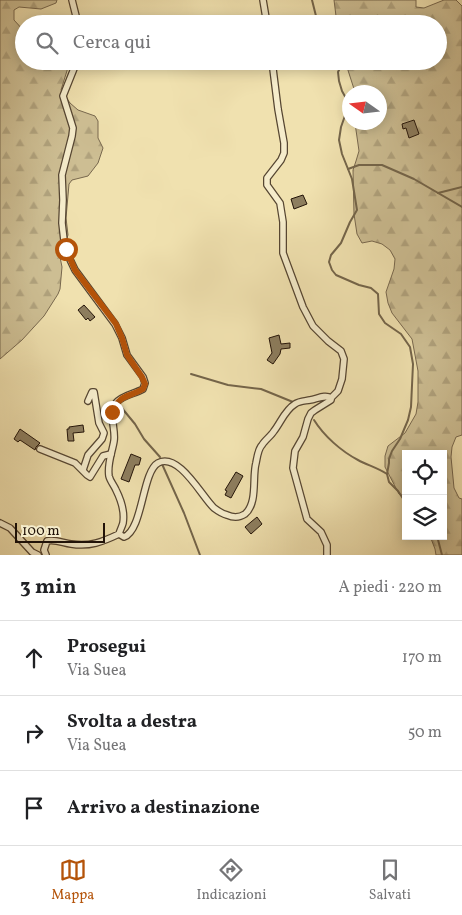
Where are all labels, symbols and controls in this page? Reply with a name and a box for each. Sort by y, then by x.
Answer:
search box [15,15,447,70]
icon: search [33,29,61,57]
text: Cerca qui [73,30,151,56]
north arrow [342,85,387,130]
route start [55,238,78,261]
route end [101,401,124,424]
map controls [402,450,447,540]
button: locate [402,450,447,495]
button: layers [402,495,447,540]
scale bar [15,520,105,543]
text: 100 m [22,522,60,541]
text: 3 min [20,573,76,602]
text: A piedi · 220 m [339,577,442,599]
text: Prosegui [67,634,146,660]
icon: ahead [20,644,48,672]
text: 170 m [402,647,442,669]
text: Via Suea [67,660,127,682]
text: Svolta a destra [67,709,197,735]
icon: right [20,719,48,747]
text: 50 m [408,722,442,744]
text: Via Suea [67,735,127,757]
icon: arrive [20,794,48,822]
text: Arrivo a destinazione [67,795,260,821]
tab: Mappa [51,856,94,905]
tab: Indicazioni [196,856,266,905]
tab: Salvati [369,856,411,905]

